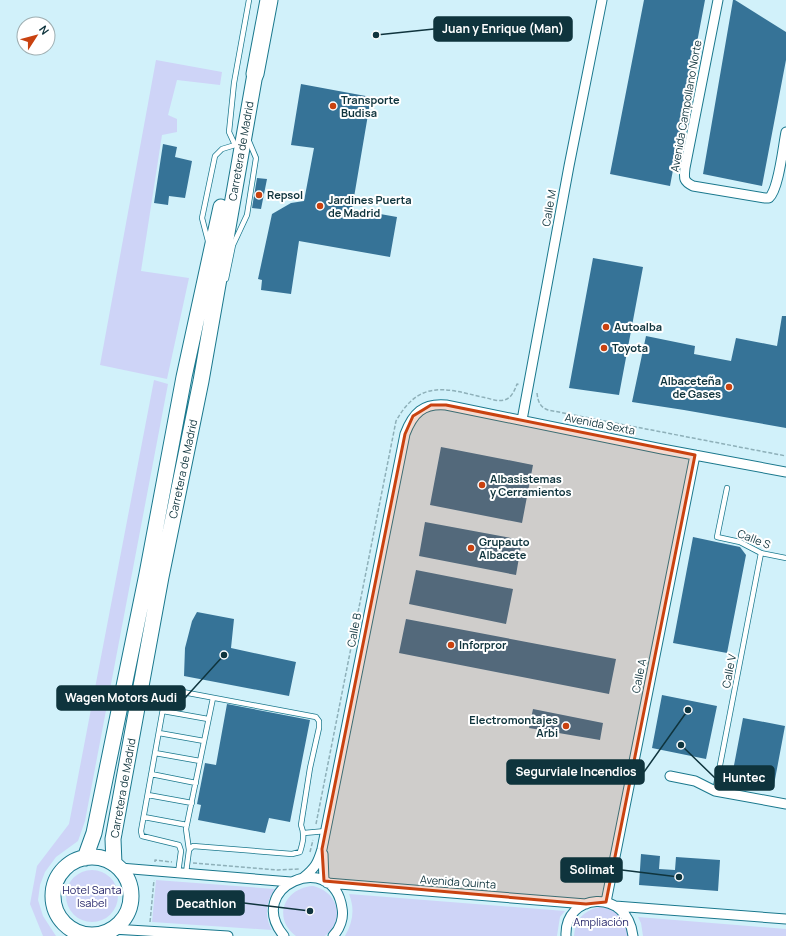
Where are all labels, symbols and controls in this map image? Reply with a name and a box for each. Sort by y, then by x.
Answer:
north arrow [16,16,56,56]
callout: Juan y Enrique (Man) [434,17,572,41]
text: Juan y Enrique (Man) [442,20,564,37]
text: N [36,22,53,38]
street label: Avenida Campollano Norte [667,38,705,173]
place label: Transporte Budisa [341,92,400,120]
street label: Carretera de Madrid [224,100,257,202]
marker: Transporte Budisa [328,101,338,111]
place label: Repsol [267,187,303,202]
street label: Calle M [538,188,559,227]
marker: Repsol [254,190,264,200]
place label: Jardines Puerta de Madrid [328,192,412,220]
marker: Jardines Puerta de Madrid [315,201,325,211]
place label: Autoalba [614,319,662,334]
marker: Autoalba [601,322,611,332]
place label: Toyota [612,340,648,355]
marker: Toyota [599,343,609,353]
place label: Albaceteña de Gases [660,373,721,401]
marker: Albaceteña de Gases [724,382,734,392]
street label: Avenida Sexta [564,409,637,438]
street label: Carretera de Madrid [165,418,200,520]
place label: Albasistemas y Cerramientos [490,471,572,499]
marker: Albasistemas y Cerramientos [477,480,487,490]
street label: Calle S [735,525,773,552]
place label: Grupauto Albacete [479,534,530,562]
marker: Grupauto Albacete [466,543,476,553]
street label: Calle B [343,611,364,648]
place label: Inforpror [459,637,507,652]
marker: Inforpror [446,640,456,650]
street label: Calle V [718,652,739,689]
street label: Calle A [628,657,649,694]
callout: Wagen Motors Audi [57,686,185,710]
text: Wagen Motors Audi [65,689,177,706]
place label: Electromontajes Arbi [469,712,558,740]
marker: Electromontajes Arbi [561,721,571,731]
street label: Carretera de Madrid [106,737,139,839]
callout: Segurviale Incendios [507,760,644,784]
text: Segurviale Incendios [515,763,637,780]
callout: Huntec [715,766,774,790]
text: Huntec [723,769,765,786]
callout: Solimat [561,858,622,882]
text: Solimat [570,861,614,878]
street label: Avenida Quinta [419,871,497,892]
park label: Hotel Santa Isabel [62,882,122,910]
callout: Decathlon [168,891,244,915]
text: Decathlon [176,895,236,912]
park label: Ampliación [573,914,629,929]

